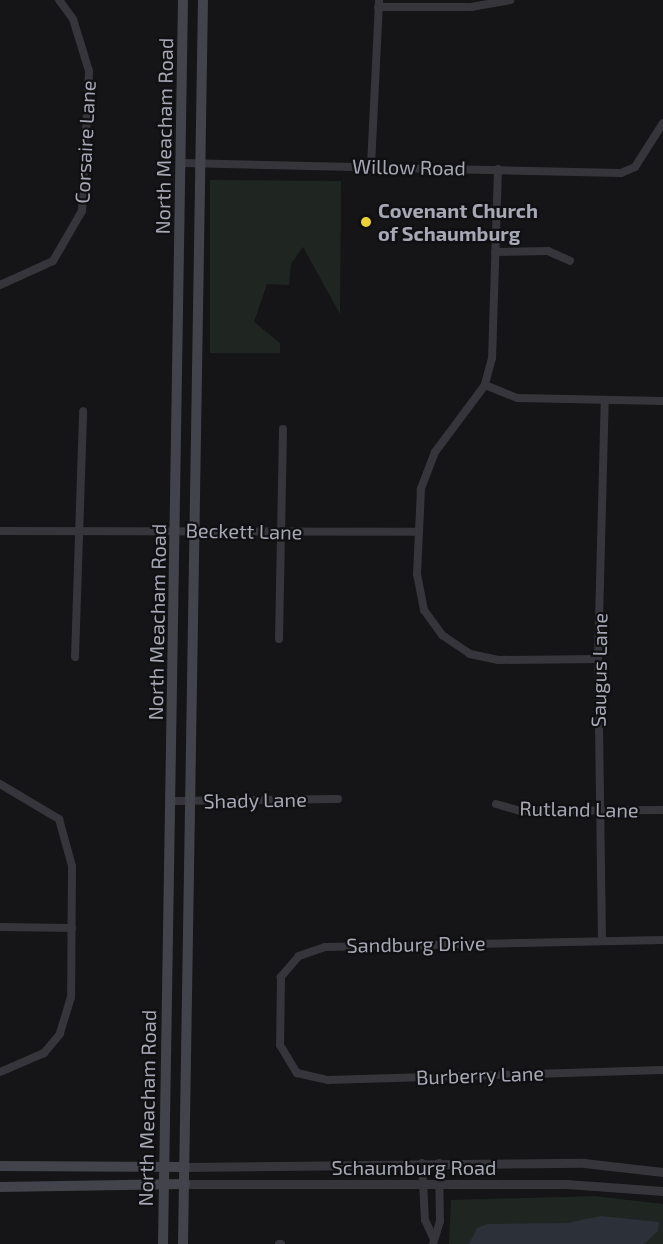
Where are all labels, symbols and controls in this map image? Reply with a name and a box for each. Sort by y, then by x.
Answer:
street label: North Meacham Road [150,37,178,235]
street label: Corsaire Lane [70,80,100,204]
street label: Willow Road [352,154,466,180]
place label: Covenant Church of Schaumburg [378,198,538,245]
marker: Covenant Church of Schaumburg [359,215,373,229]
street label: Beckett Lane [185,518,303,544]
street label: North Meacham Road [143,523,171,721]
street label: Saugus Lane [586,613,612,727]
street label: Shady Lane [203,787,307,813]
street label: Rutland Lane [519,796,639,822]
street label: Sandburg Drive [346,931,486,957]
street label: North Meacham Road [133,1009,161,1207]
street label: Burberry Lane [415,1061,545,1089]
street label: Schaumburg Road [332,1155,496,1179]

